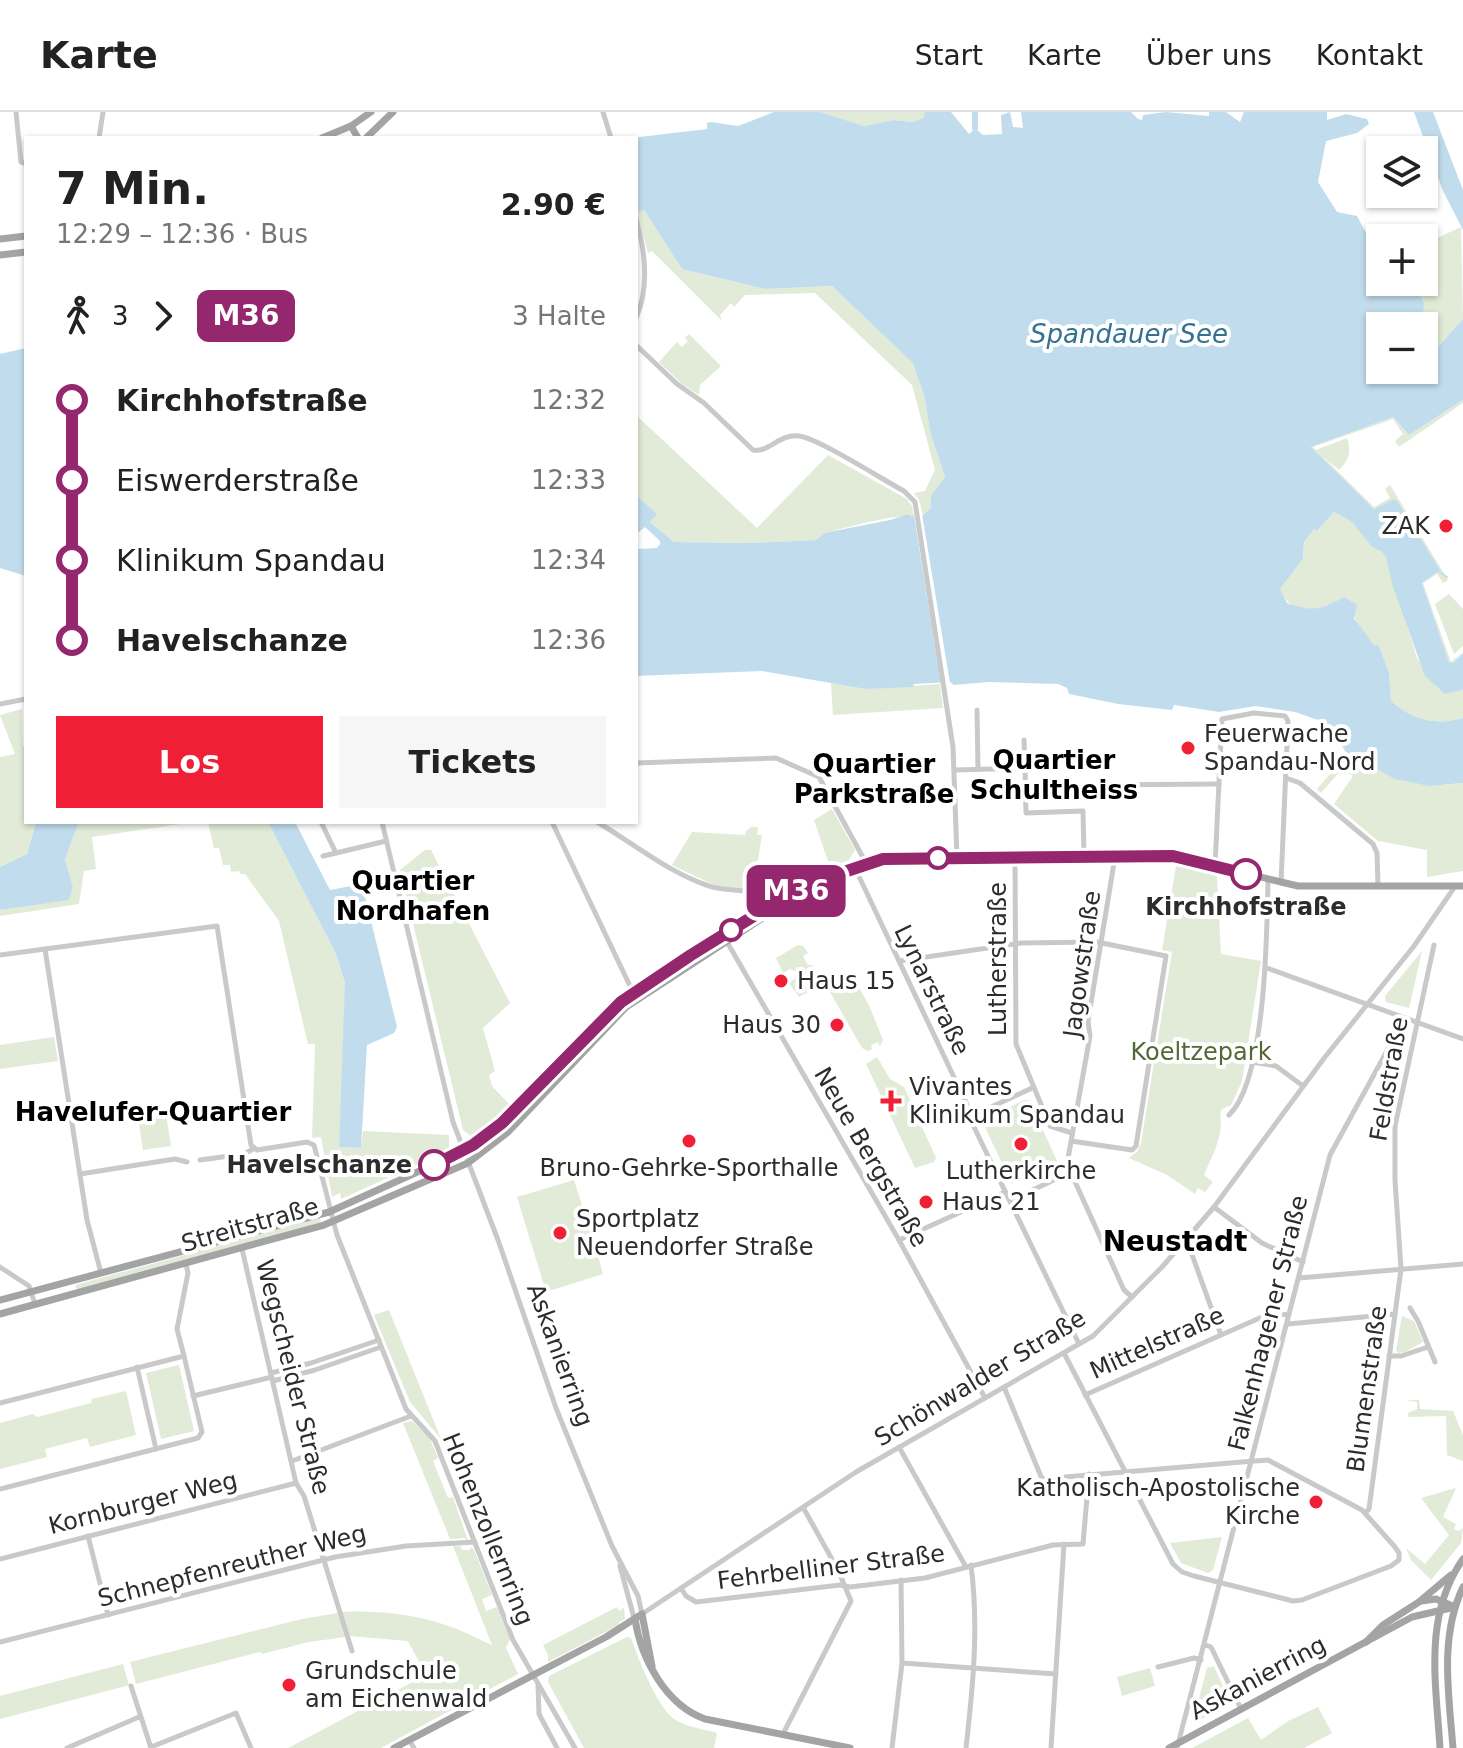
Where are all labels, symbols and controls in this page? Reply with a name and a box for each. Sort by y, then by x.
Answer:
text: Karte [40,33,158,77]
text: Start [915,39,983,72]
text: Karte [1027,39,1102,72]
text: Über uns [1146,39,1272,72]
text: Kontakt [1316,39,1423,72]
map controls [1366,136,1438,384]
button: layers [1366,136,1438,208]
text: 7 Min. [56,163,209,214]
text: 2.90 € [501,187,606,222]
text: 12:29 – 12:36 · Bus [56,219,308,249]
button: + [1366,224,1438,296]
icon: walk [56,294,100,338]
icon: forward [141,294,185,338]
text: M36 [213,299,279,332]
text: 3 [112,301,129,331]
text: 3 Halte [512,301,606,331]
button: − [1366,312,1438,384]
water label: Spandauer See [1030,319,1228,349]
text: Kirchhofstraße [116,383,368,418]
text: 12:32 [531,385,606,415]
text: Eiswerderstraße [116,463,359,498]
text: 12:33 [531,465,606,495]
place label: ZAK [1381,512,1431,540]
marker: ZAK [1437,517,1455,535]
text: Klinikum Spandau [116,543,386,578]
text: 12:34 [531,545,606,575]
text: Havelschanze [116,623,348,658]
text: 12:36 [531,625,606,655]
button: Los [56,716,323,808]
button: Tickets [339,716,606,808]
place label: Feuerwache Spandau-Nord [1204,720,1376,776]
marker: Feuerwache Spandau-Nord [1179,739,1197,757]
district label: Quartier Schultheiss [970,745,1138,805]
district label: Quartier Parkstraße [794,749,954,809]
unlabelled marker [927,847,949,869]
marker: Kirchhofstraße [1231,859,1261,889]
line badge: M36 [750,865,842,917]
district label: Quartier Nordhafen [336,866,490,926]
text: M36 [763,874,829,907]
street label: Lutherstraße [984,882,1012,1036]
street label: Jagowstraße [1058,889,1106,1041]
place label: Kirchhofstraße [1145,893,1347,921]
unlabelled marker [720,919,742,941]
street label: Lynarstraße [888,920,976,1060]
place label: Haus 15 [797,967,896,995]
marker: Haus 15 [772,972,790,990]
place label: Haus 30 [722,1011,821,1039]
street label: Feldstraße [1364,1015,1414,1143]
marker: Haus 30 [828,1016,846,1034]
park label: Koeltzepark [1130,1038,1272,1066]
street label: Neue Bergstraße [808,1062,934,1252]
place label: Vivantes Klinikum Spandau [909,1073,1125,1129]
marker: Vivantes Klinikum Spandau [880,1090,902,1112]
district label: Havelufer-Quartier [15,1097,291,1127]
marker: Bruno-Gehrke-Sporthalle [680,1132,698,1150]
marker: Lutherkirche [1012,1135,1030,1153]
marker: Havelschanze [419,1150,449,1180]
place label: Havelschanze [226,1151,412,1179]
place label: Bruno-Gehrke-Sporthalle [540,1154,838,1182]
place label: Lutherkirche [946,1157,1096,1185]
place label: Haus 21 [942,1188,1041,1216]
street label: Streitstraße [178,1192,322,1258]
street label: Falkenhagener Straße [1223,1192,1313,1454]
marker: Haus 21 [917,1193,935,1211]
place label: Sportplatz Neuendorfer Straße [576,1205,814,1261]
marker: Sportplatz Neuendorfer Straße [551,1224,569,1242]
district label: Neustadt [1103,1225,1247,1258]
street label: Wegscheider Straße [250,1257,336,1497]
street label: Askanierring [521,1280,599,1430]
street label: Mittelstraße [1086,1301,1228,1385]
street label: Schönwalder Straße [869,1304,1091,1452]
street label: Blumenstraße [1341,1304,1393,1474]
street label: Hohenzollernring [437,1429,539,1629]
street label: Kornburger Weg [46,1466,240,1540]
place label: Katholisch-Apostolische Kirche [1016,1474,1300,1530]
marker: Katholisch-Apostolische Kirche [1307,1493,1325,1511]
street label: Schnepfenreuther Weg [95,1519,369,1613]
street label: Fehrbelliner Straße [716,1539,946,1595]
street label: Askanierring [1185,1630,1331,1726]
place label: Grundschule am Eichenwald [305,1657,487,1713]
marker: Grundschule am Eichenwald [280,1676,298,1694]

